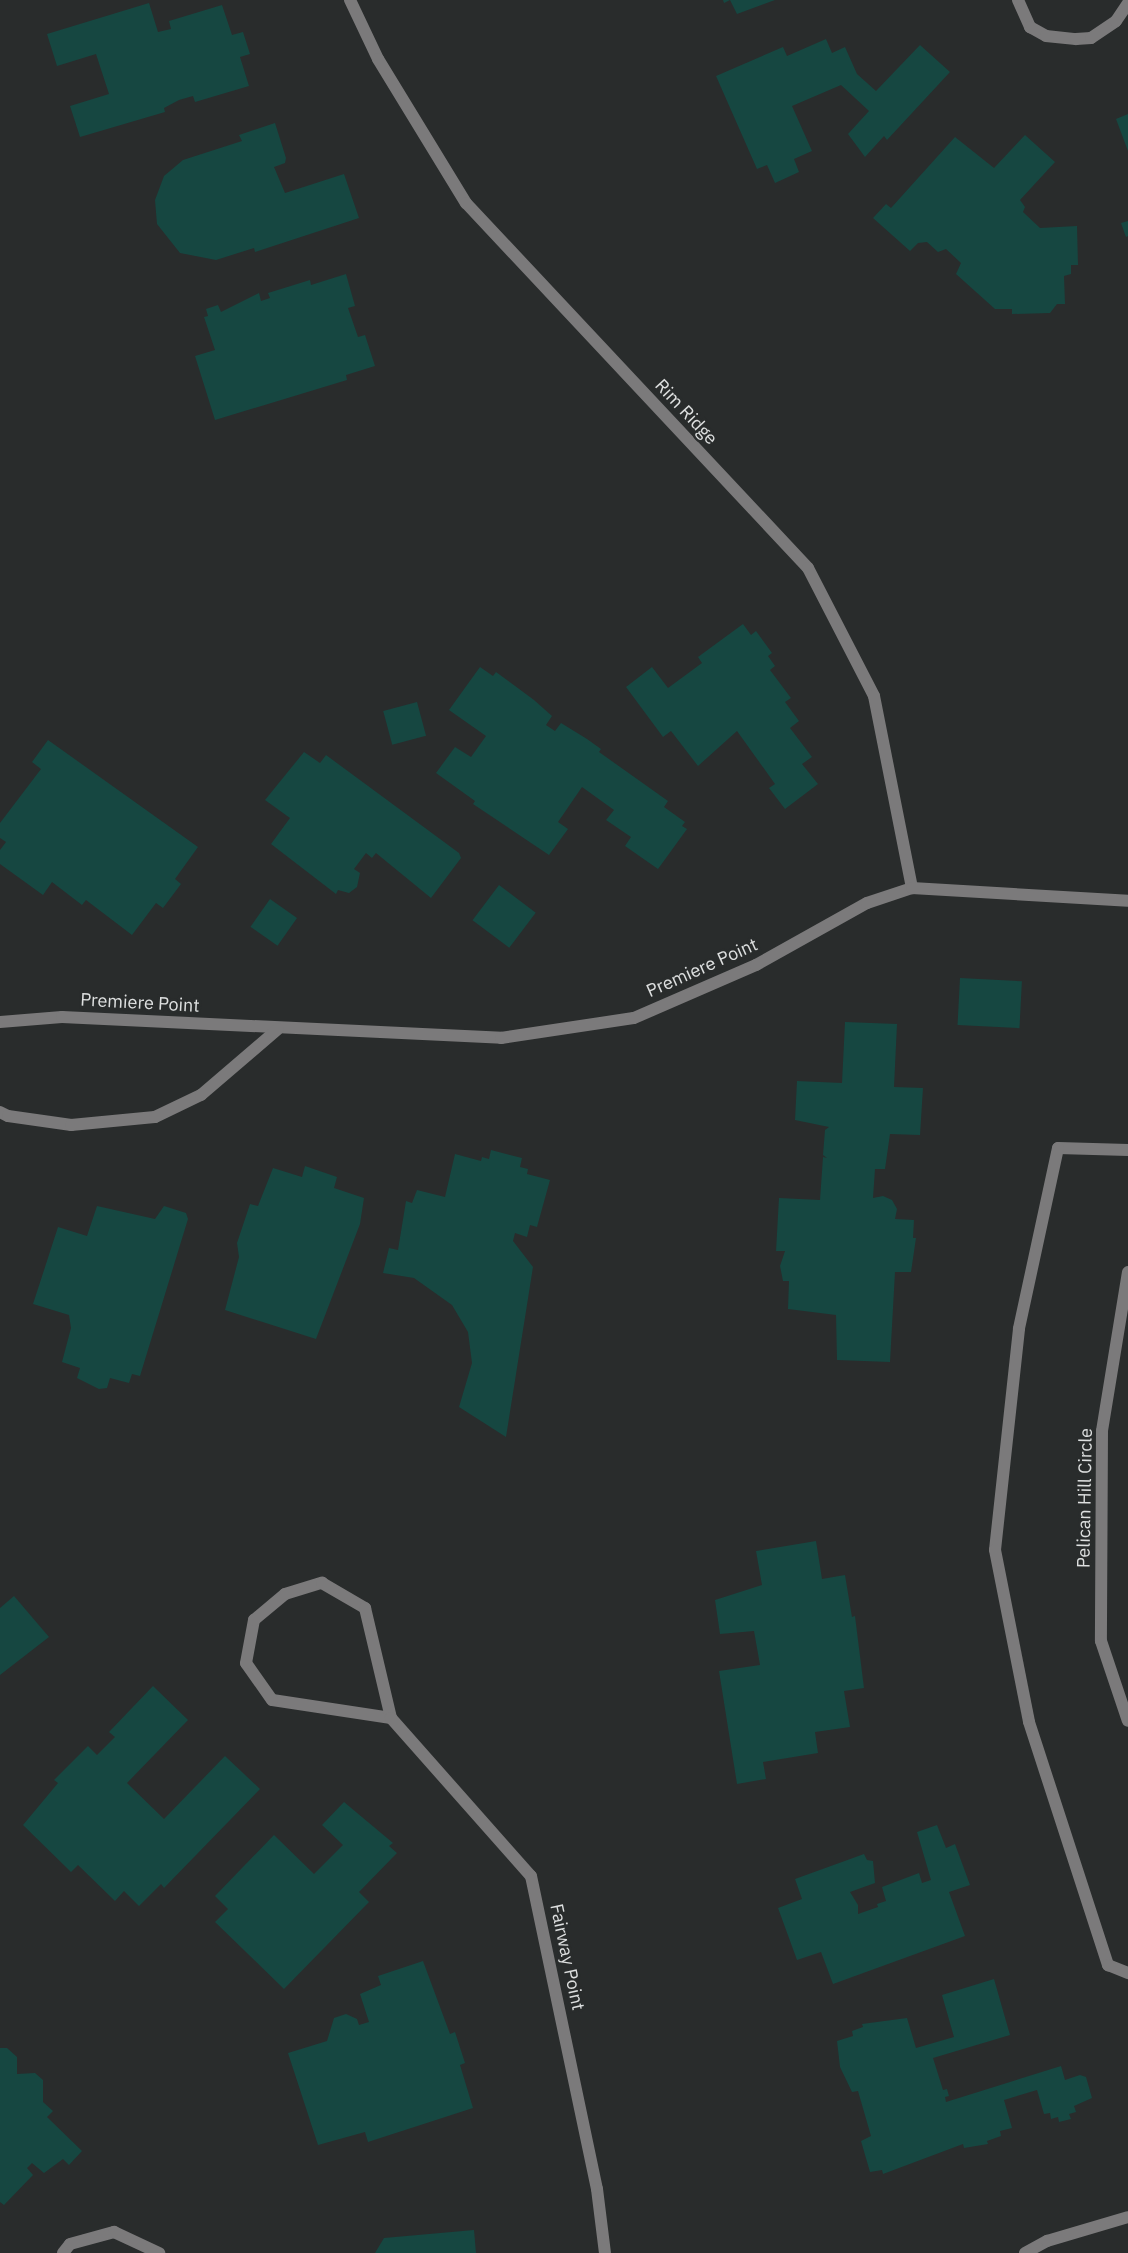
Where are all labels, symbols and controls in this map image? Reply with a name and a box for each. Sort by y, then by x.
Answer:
street label: Rim Ridge [650,375,722,449]
street label: Premiere Point [643,934,761,1002]
street label: Premiere Point [80,989,200,1017]
street label: Pelican Hill Circle [1073,1428,1097,1568]
street label: Fairway Point [545,1902,589,2012]

